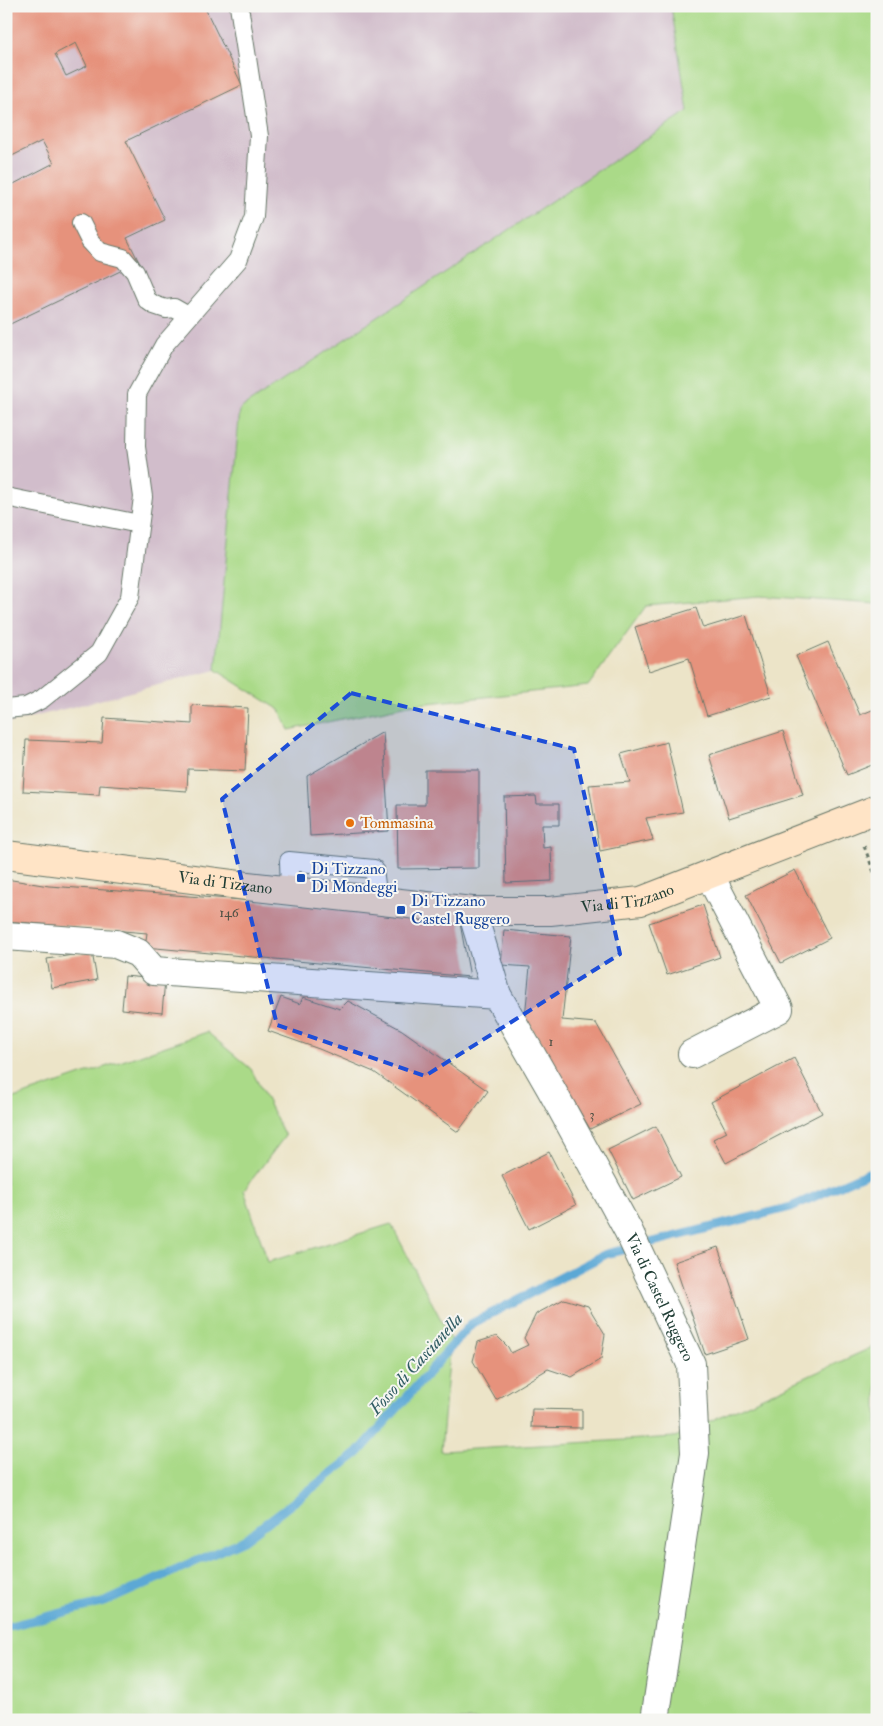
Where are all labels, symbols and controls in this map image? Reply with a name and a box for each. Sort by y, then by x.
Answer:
place label: Tommasina [360,813,434,833]
marker: Tommasina [344,817,356,829]
place label: Di Tizzano Di Mondeggi [311,859,397,897]
street label: Via di Tizzano [177,867,274,899]
marker: Di Tizzano Di Mondeggi [295,872,307,884]
street label: Via di Tizzano [580,879,677,918]
place label: Di Tizzano Castel Ruggero [411,891,510,929]
house number: 146 [219,904,240,921]
marker: Di Tizzano Castel Ruggero [395,904,407,916]
house number: 1 [549,1033,554,1050]
house number: 3 [589,1106,595,1123]
street label: Via di Castel Ruggero [621,1230,699,1365]
water label: Fosso di Cascianella [363,1308,468,1421]

